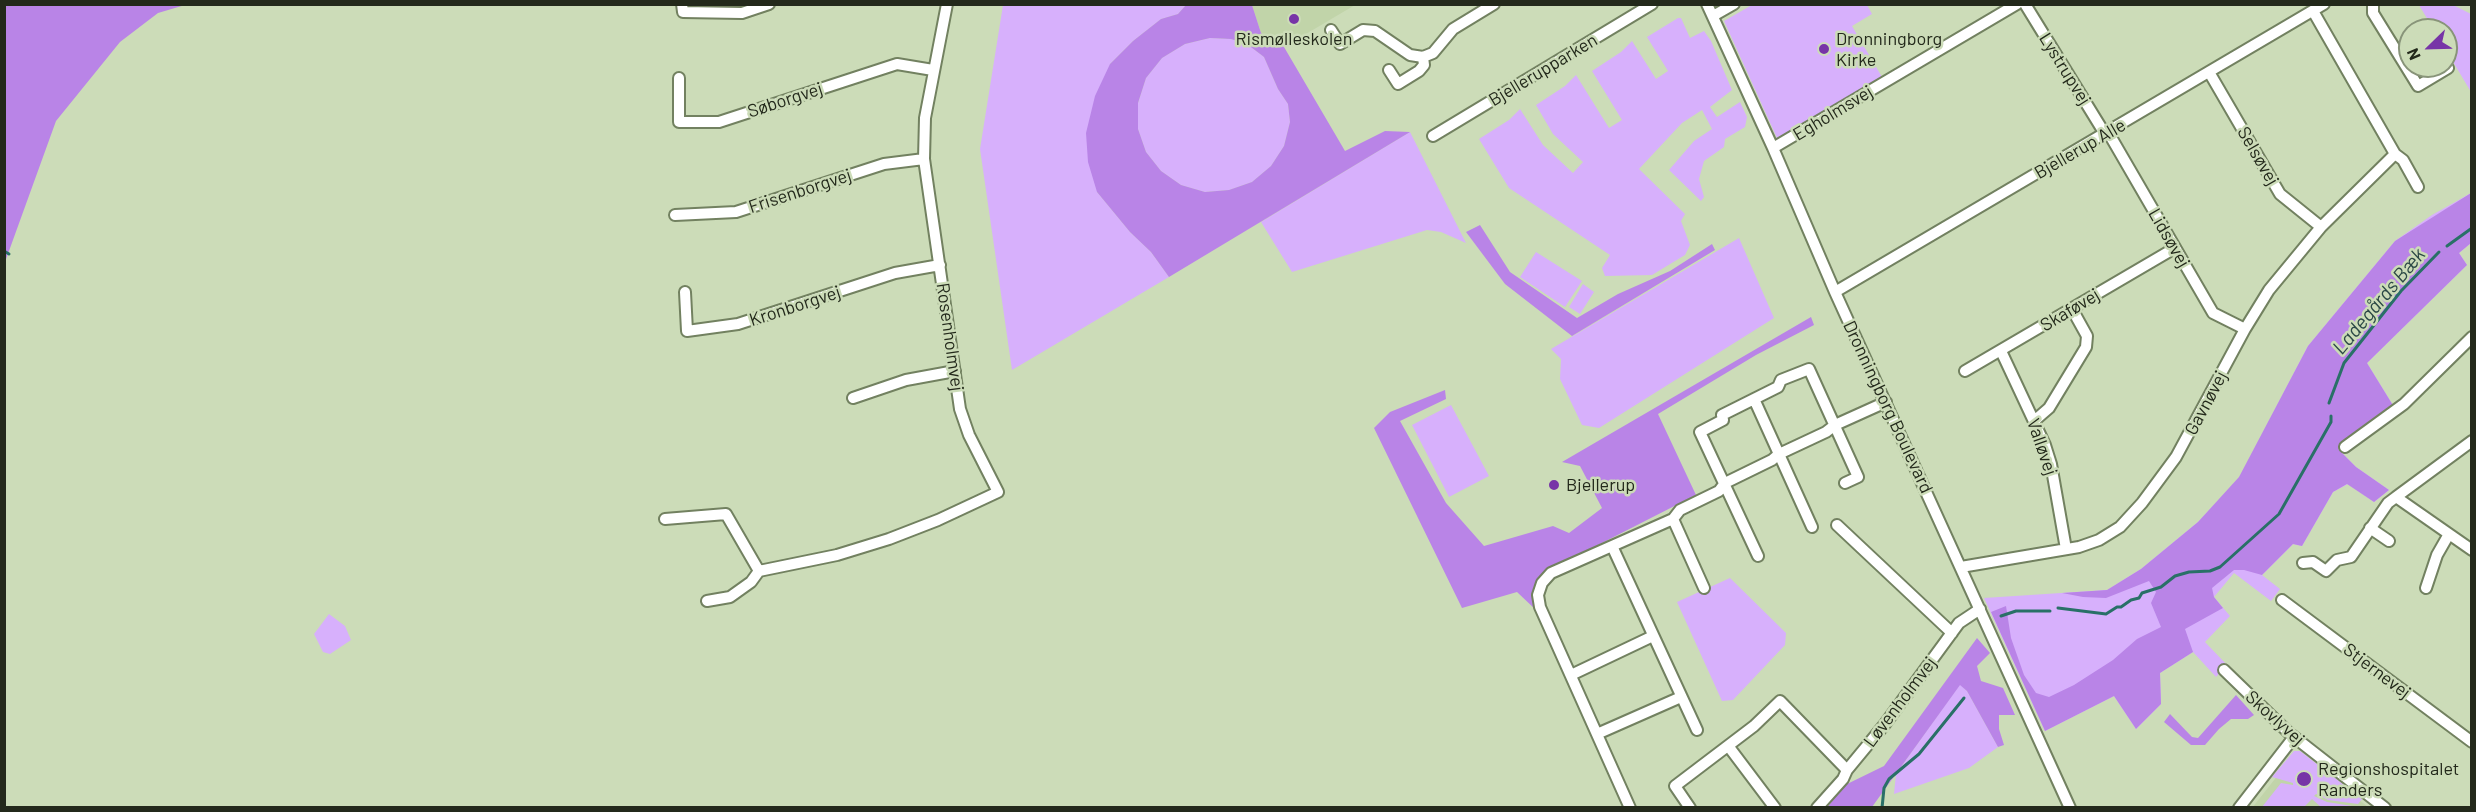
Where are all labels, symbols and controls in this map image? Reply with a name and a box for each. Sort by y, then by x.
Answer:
marker: Rismølleskolen [1287,12,1301,26]
north arrow [2398,18,2458,78]
place label: Rismølleskolen [1236,28,1352,50]
place label: Dronningborg Kirke [1836,28,1942,70]
street label: Bjellerupparken [1485,29,1601,111]
street label: Lystrupvej [2034,29,2096,109]
marker: Dronningborg Kirke [1817,42,1831,56]
text: N [2402,46,2424,63]
street label: Søborgvej [745,78,825,122]
street label: Egholmsvej [1789,81,1877,145]
street label: Bjellerup Alle [2031,114,2129,184]
street label: Selsøvej [2233,123,2283,189]
street label: Frisenborgvej [746,164,854,218]
street label: Lidsøvej [2143,205,2195,271]
water label: Ladegårds Bæk [2328,243,2430,359]
street label: Kronborgvej [747,281,843,331]
street label: Rosenholmvej [932,281,968,393]
street label: Skaføvej [2036,284,2104,336]
street label: Dronningborg Boulevard [1839,317,1937,497]
street label: Gavnøvej [2180,367,2232,439]
street label: Valløvej [2022,416,2062,478]
place label: Bjellerup [1566,474,1635,496]
marker: Bjellerup [1547,478,1561,492]
street label: Stjernevej [2339,639,2415,703]
street label: Løvenholmvej [1859,653,1941,751]
street label: Skovlyvej [2241,686,2309,750]
place label: Regionshospitalet Randers [2318,758,2459,800]
marker: Regionshospitalet Randers [2295,770,2313,788]

